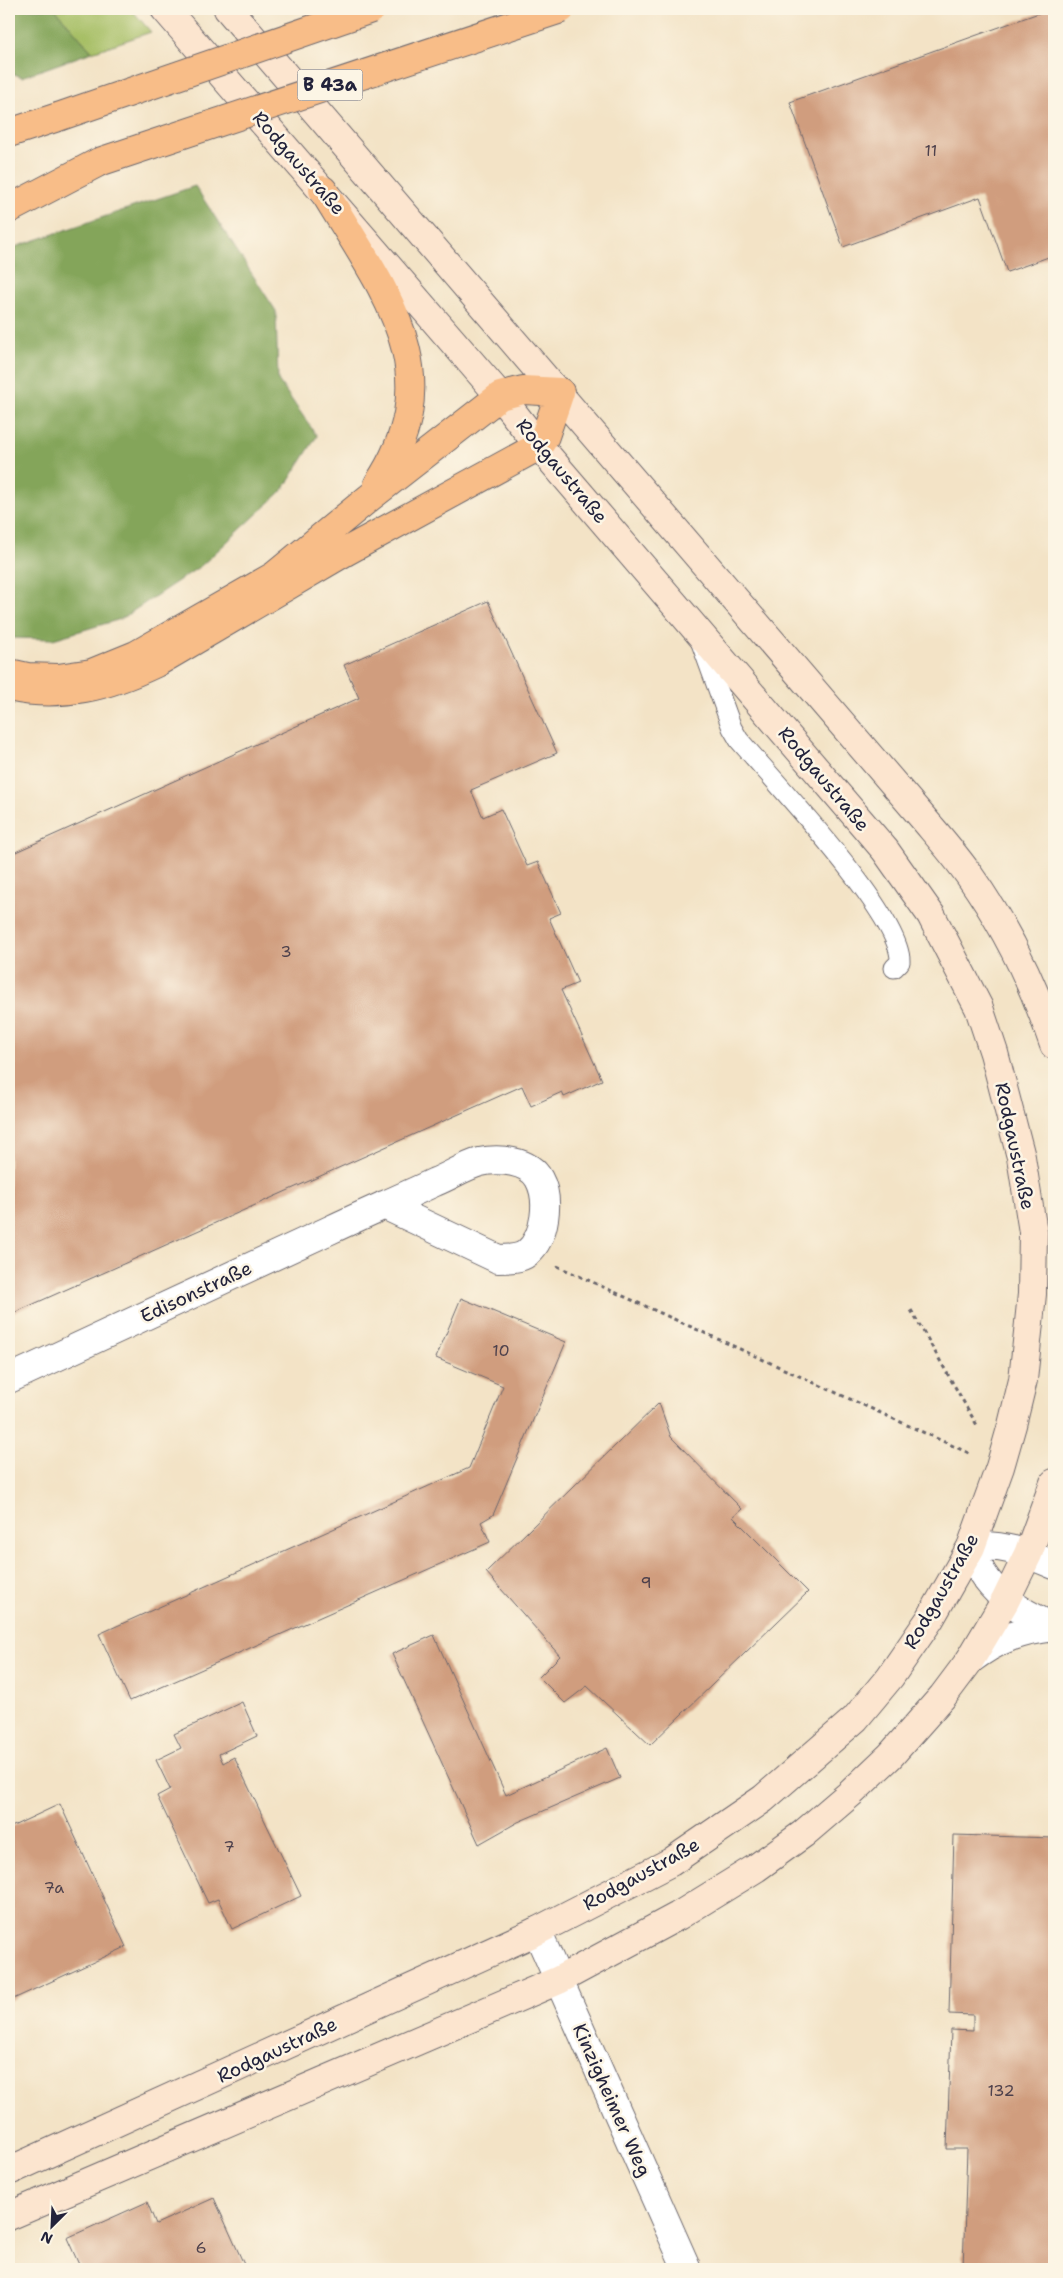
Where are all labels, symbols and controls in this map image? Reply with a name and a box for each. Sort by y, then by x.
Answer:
road number: B 43a [298,70,362,100]
street label: Rodgaustraße [247,106,351,220]
house number: 11 [925,140,937,161]
street label: Rodgaustraße [511,413,613,529]
street label: Rodgaustraße [773,721,875,837]
house number: 3 [280,941,292,962]
street label: Rodgaustraße [989,1080,1041,1212]
street label: Edisonstraße [136,1255,256,1329]
house number: 10 [492,1340,510,1361]
street label: Rodgaustraße [898,1529,984,1653]
house number: 9 [640,1572,652,1593]
street label: Rodgaustraße [578,1832,704,1916]
house number: 7 [223,1836,235,1857]
house number: 7a [44,1877,64,1898]
street label: Rodgaustraße [213,2011,341,2089]
street label: Kinzigheimer Weg [567,2020,657,2180]
house number: 132 [987,2080,1015,2101]
north arrow [28,2200,78,2250]
text: N [38,2227,55,2248]
house number: 6 [195,2237,207,2258]

